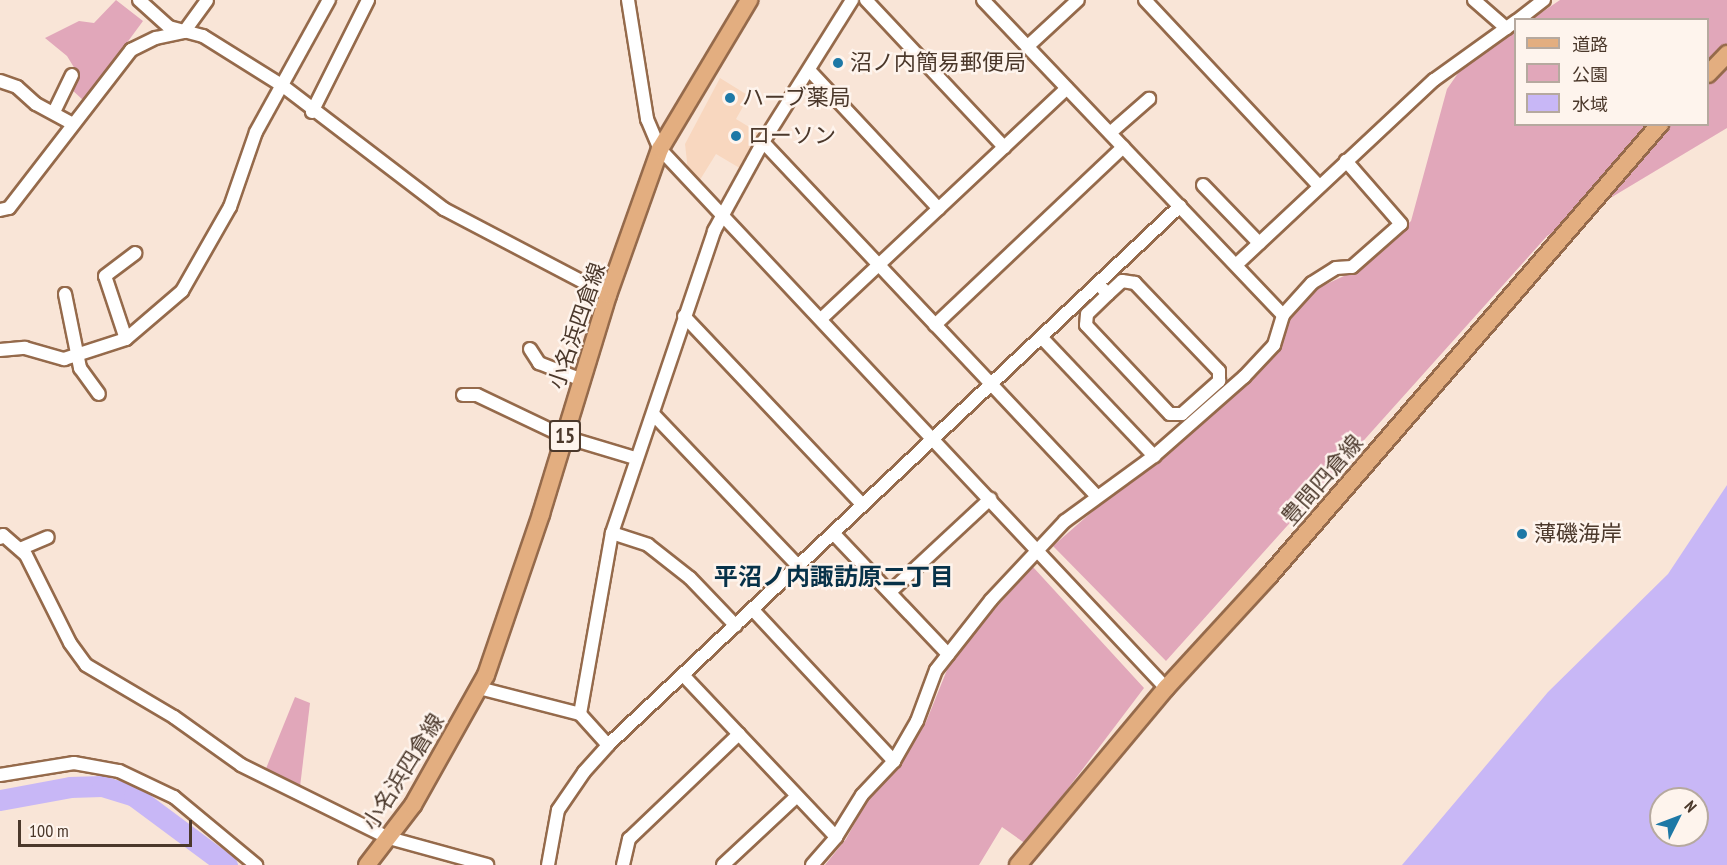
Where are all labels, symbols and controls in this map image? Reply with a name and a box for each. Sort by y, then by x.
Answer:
legend [1514,18,1709,126]
text: 道路 [1572,33,1608,56]
place label: 沼ノ内簡易郵便局 [850,50,1026,76]
marker: 沼ノ内簡易郵便局 [831,56,845,70]
text: 公園 [1572,63,1608,86]
place label: ハーブ薬局 [742,85,852,111]
marker: ハーブ薬局 [723,91,737,105]
text: 水域 [1572,93,1608,116]
place label: ローソン [748,123,836,149]
marker: ローソン [729,129,743,143]
street label: 小名浜四倉線 [543,259,611,393]
road number: 15 [548,418,582,454]
street label: 豊間四倉線 [1276,430,1368,530]
place label: 薄磯海岸 [1534,521,1622,547]
marker: 薄磯海岸 [1515,527,1529,541]
district label: 平沼ノ内諏訪原二丁目 [714,563,954,591]
street label: 小名浜四倉線 [357,709,449,835]
north arrow [1649,787,1709,847]
text: N [1681,796,1701,816]
scale bar [21,808,195,846]
text: 100 m [29,819,69,842]

